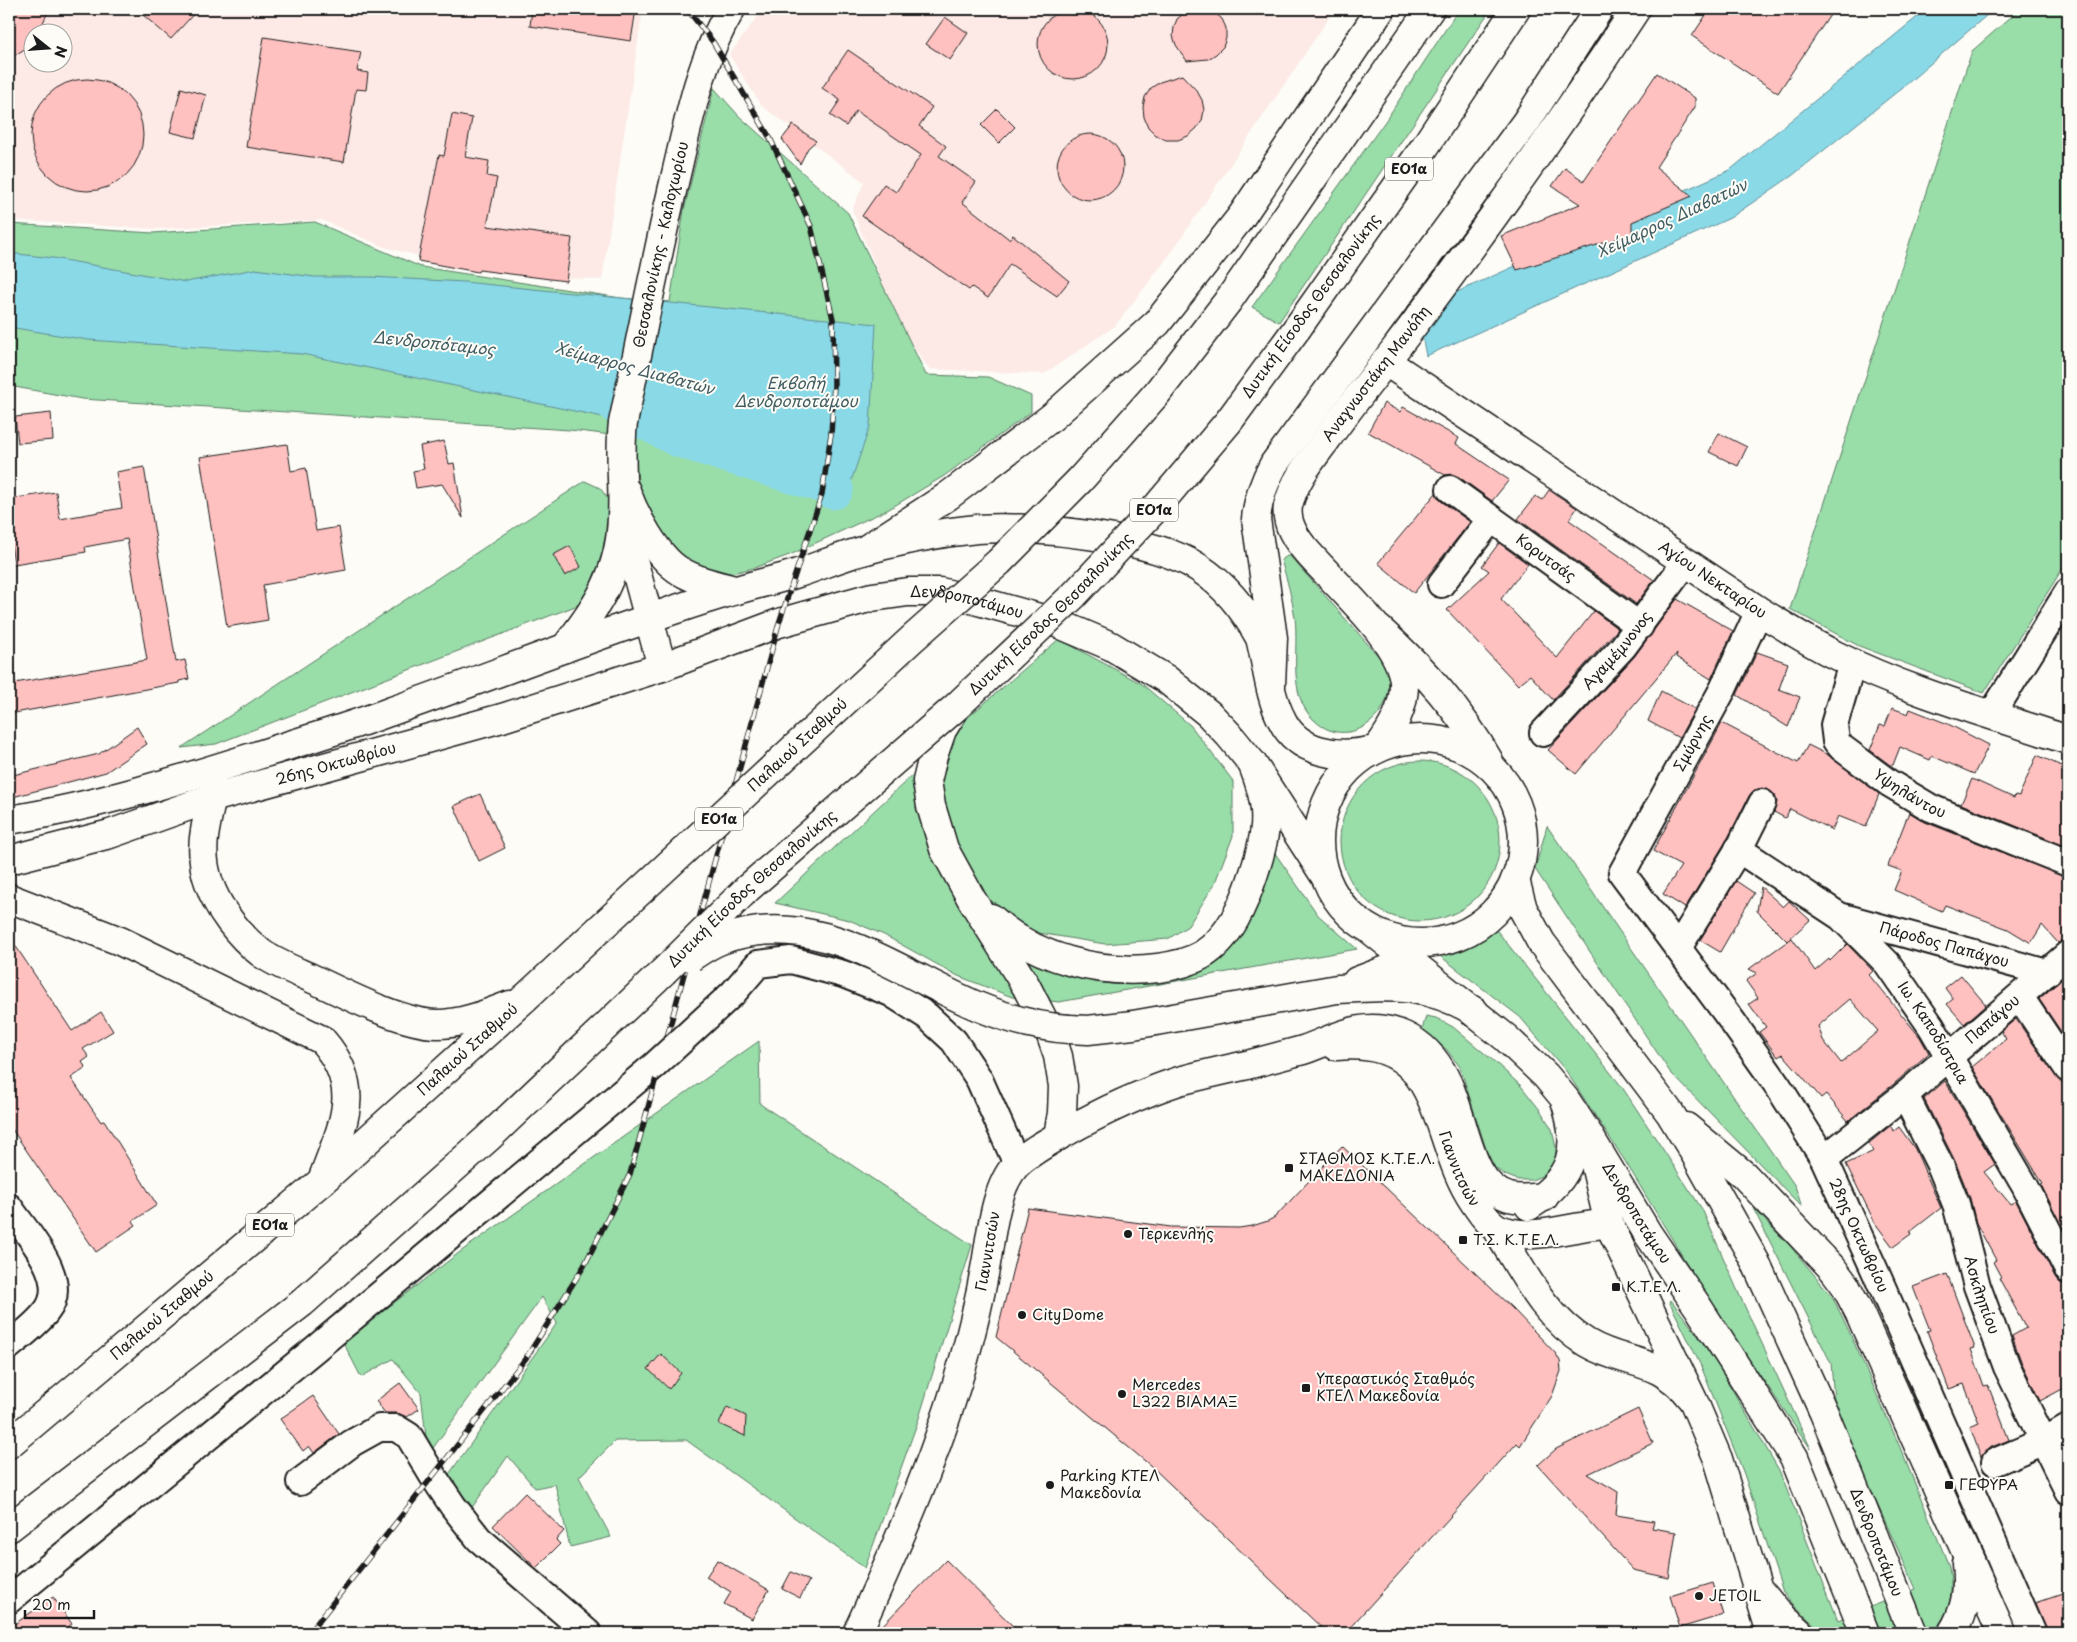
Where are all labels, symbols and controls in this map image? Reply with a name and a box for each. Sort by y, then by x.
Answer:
north arrow [22,22,72,72]
text: N [49,44,73,60]
street label: Θεσσαλονίκης - Καλοχωρίου [626,139,693,350]
road number: ΕΟ1α [1385,157,1433,180]
water label: Χείμαρρος Διαβατών [1592,171,1752,263]
street label: Δυτική Είσοδος Θεσσαλονίκης [1235,208,1385,402]
street label: Αναγνωστάκη Μανόλη [1315,300,1435,446]
water label: Δενδροπόταμος [372,324,498,361]
water label: Χείμαρρος Διαβατών [553,334,718,400]
water label: Εκβολή Δενδροποτάμου [734,370,858,412]
road number: ΕΟ1α [1130,498,1178,522]
street label: Δυτική Είσοδος Θεσσαλονίκης [962,526,1137,700]
street label: Κορυτσάς [1512,527,1582,587]
street label: Αγίου Νεκταρίου [1655,534,1772,623]
street label: Δενδροποτάμου [910,579,1026,623]
street label: Αγαμέμνονος [1576,605,1656,694]
street label: Παλαιού Σταθμού [742,692,852,796]
street label: Σμύρνης [1667,710,1717,775]
street label: 26ης Οκτωβρίου [273,735,398,790]
street label: Υψηλάντου [1869,762,1950,823]
street label: Δυτική Είσοδος Θεσσαλονίκης [661,803,841,972]
road number: ΕΟ1α [695,808,743,831]
street label: Πάροδος Παπάγου [1877,915,2012,972]
street label: Ιω. Καποδίστρια [1893,976,1976,1088]
street label: Παπάγου [1959,988,2024,1048]
street label: Παλαιού Σταθμού [411,997,522,1100]
street label: Γιαννιτσών [1434,1127,1487,1211]
place label: ΣΤΑΘΜΟΣ Κ.Τ.Ε.Λ. ΜΑΚΕΔΟΝΙΑ [1299,1146,1435,1186]
street label: Δενδροποτάμου [1597,1157,1678,1268]
marker: ΣΤΑΘΜΟΣ Κ.Τ.Ε.Λ. ΜΑΚΕΔΟΝΙΑ [1283,1162,1295,1174]
street label: 28ης Οκτωβρίου [1824,1174,1896,1296]
street label: Γιαννιτσών [968,1209,1005,1293]
road number: ΕΟ1α [246,1214,294,1236]
place label: Τερκενλής [1138,1221,1214,1244]
place label: Τ.Σ. Κ.Τ.Ε.Λ. [1473,1227,1560,1250]
marker: Τερκενλής [1122,1228,1134,1240]
marker: Τ.Σ. Κ.Τ.Ε.Λ. [1457,1234,1469,1246]
street label: Ασκληπίου [1960,1253,2007,1337]
street label: Παλαιού Σταθμού [104,1264,218,1364]
place label: Κ.Τ.Ε.Λ. [1626,1274,1681,1297]
marker: Κ.Τ.Ε.Λ. [1610,1281,1622,1293]
place label: CityDome [1032,1302,1104,1325]
marker: CityDome [1016,1309,1028,1321]
place label: Υπεραστικός Σταθμός ΚΤΕΛ Μακεδονία [1316,1366,1475,1406]
place label: Mercedes L322 ΒΙΑΜΑΞ [1132,1372,1238,1412]
marker: Υπεραστικός Σταθμός ΚΤΕΛ Μακεδονία [1300,1382,1312,1394]
marker: Mercedes L322 ΒΙΑΜΑΞ [1116,1388,1128,1400]
place label: Parking ΚΤΕΛ Μακεδονία [1060,1463,1160,1503]
place label: ΓΕΦΥΡΑ [1959,1472,2018,1495]
marker: Parking ΚΤΕΛ Μακεδονία [1044,1479,1056,1491]
marker: ΓΕΦΥΡΑ [1943,1479,1955,1491]
street label: Δενδροποτάμου [1845,1484,1910,1600]
place label: JETOIL [1709,1583,1762,1606]
scale bar [25,1587,94,1619]
marker: JETOIL [1693,1590,1705,1602]
text: 20 m [32,1592,71,1615]

